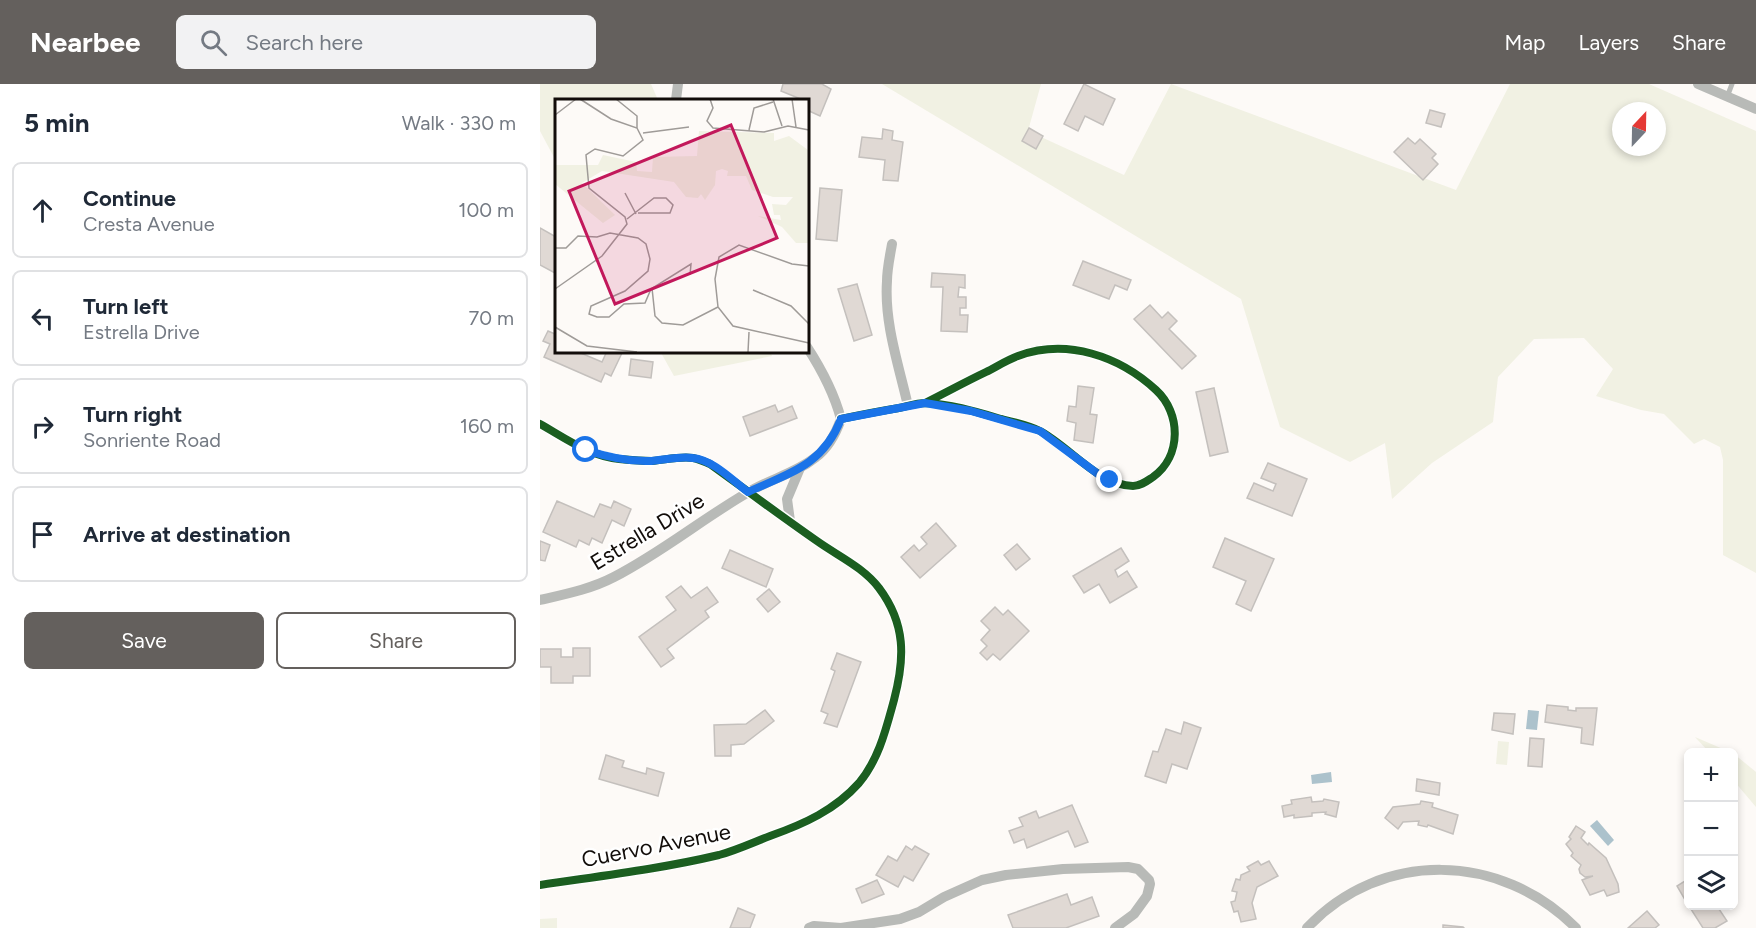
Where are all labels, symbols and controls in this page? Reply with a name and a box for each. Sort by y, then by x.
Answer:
search box [176,15,596,69]
text: Nearbee [30,25,140,59]
icon: search [197,26,230,59]
text: Search here [245,29,363,56]
text: Map [1505,30,1545,55]
text: Layers [1578,30,1639,55]
text: Share [1672,30,1726,55]
inset map [555,99,808,352]
north arrow [1612,102,1666,156]
text: 5 min [24,107,90,139]
text: Walk · 330 m [402,111,516,135]
text: Continue [83,185,176,212]
icon: ahead [26,194,59,227]
text: 100 m [458,198,514,222]
text: Cresta Avenue [83,212,215,236]
text: Turn left [83,293,169,320]
icon: left [26,302,59,335]
text: 70 m [468,306,514,330]
text: Estrella Drive [83,320,200,344]
text: Turn right [83,401,182,428]
icon: right [26,410,59,443]
text: 160 m [460,414,514,438]
text: Sonriente Road [83,428,221,452]
route start [572,436,598,462]
route end [1096,466,1122,492]
street label: Estrella Drive [585,487,709,576]
icon: arrive [26,518,59,551]
text: Arrive at destination [83,521,291,548]
button: Save [24,612,264,669]
button: Share [276,612,516,669]
map controls [1684,748,1738,910]
button: + [1684,748,1738,802]
button: − [1684,802,1738,856]
street label: Cuervo Avenue [579,818,733,873]
button: layers [1684,856,1738,910]

